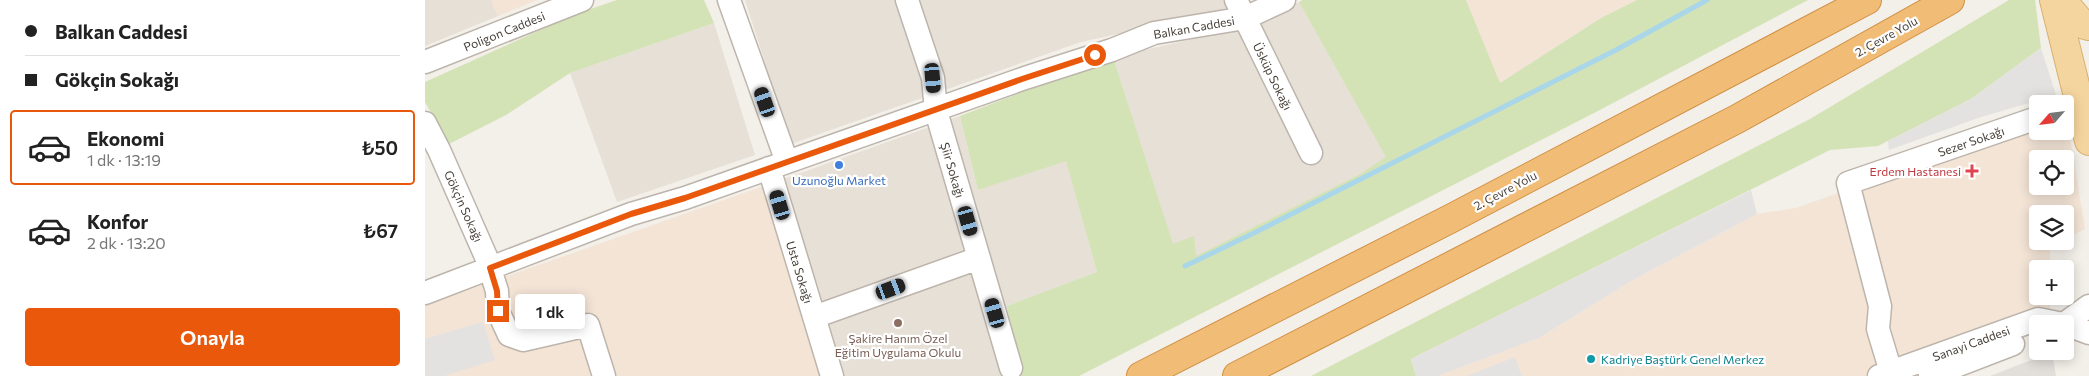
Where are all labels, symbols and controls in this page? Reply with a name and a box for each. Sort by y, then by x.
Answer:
street label: Poligon Caddesi [461,8,547,54]
street label: Balkan Caddesi [1152,13,1236,41]
street label: 2. Çevre Yolu [1852,13,1920,59]
text: Balkan Caddesi [55,20,188,43]
street label: Üsküp Sokağı [1251,40,1295,112]
route start [1084,44,1106,66]
car [924,62,941,94]
text: Gökçin Sokağı [55,68,179,91]
car [753,85,776,119]
north arrow [2029,95,2074,140]
map controls [2029,95,2074,360]
street label: Sezer Sokağı [1936,123,2006,159]
icon: car [27,125,72,170]
text: Ekonomi [87,127,164,150]
text: ₺50 [361,136,398,159]
street label: Şiir Sokağı [938,141,968,199]
text: 1 dk · 13:19 [87,150,161,169]
button: locate [2029,150,2074,195]
marker: Uzunoğlu Market [833,159,845,171]
place label: Erdem Hastanesi [1870,164,1961,178]
marker: Erdem Hastanesi [1965,164,1979,178]
street label: Gökçin Sokağı [442,168,486,244]
street label: 2. Çevre Yolu [1471,168,1539,212]
place label: Uzunoğlu Market [792,173,886,187]
car [768,188,791,222]
car [956,205,979,237]
button: layers [2029,205,2074,250]
icon: car [27,208,72,253]
text: Konfor [87,210,148,233]
text: ₺67 [363,219,398,242]
text: 2 dk · 13:20 [87,233,166,252]
street label: Usta Sokağı [784,239,816,305]
button: + [2029,260,2074,305]
car [874,277,907,301]
callout: 1 dk [515,294,585,328]
car [983,297,1006,329]
route end [487,300,509,322]
text: 1 dk [536,302,564,321]
button: Onayla [25,308,400,366]
button: − [2029,315,2074,360]
marker: Şakire Hanım Özel Eğitim Uygulama Okulu [892,317,904,329]
street label: Sanayi Caddesi [1930,323,2012,363]
place label: Şakire Hanım Özel Eğitim Uygulama Okulu [835,331,961,359]
place label: Kadriye Baştürk Genel Merkez [1601,352,1764,366]
marker: Kadriye Baştürk Genel Merkez [1585,353,1597,365]

